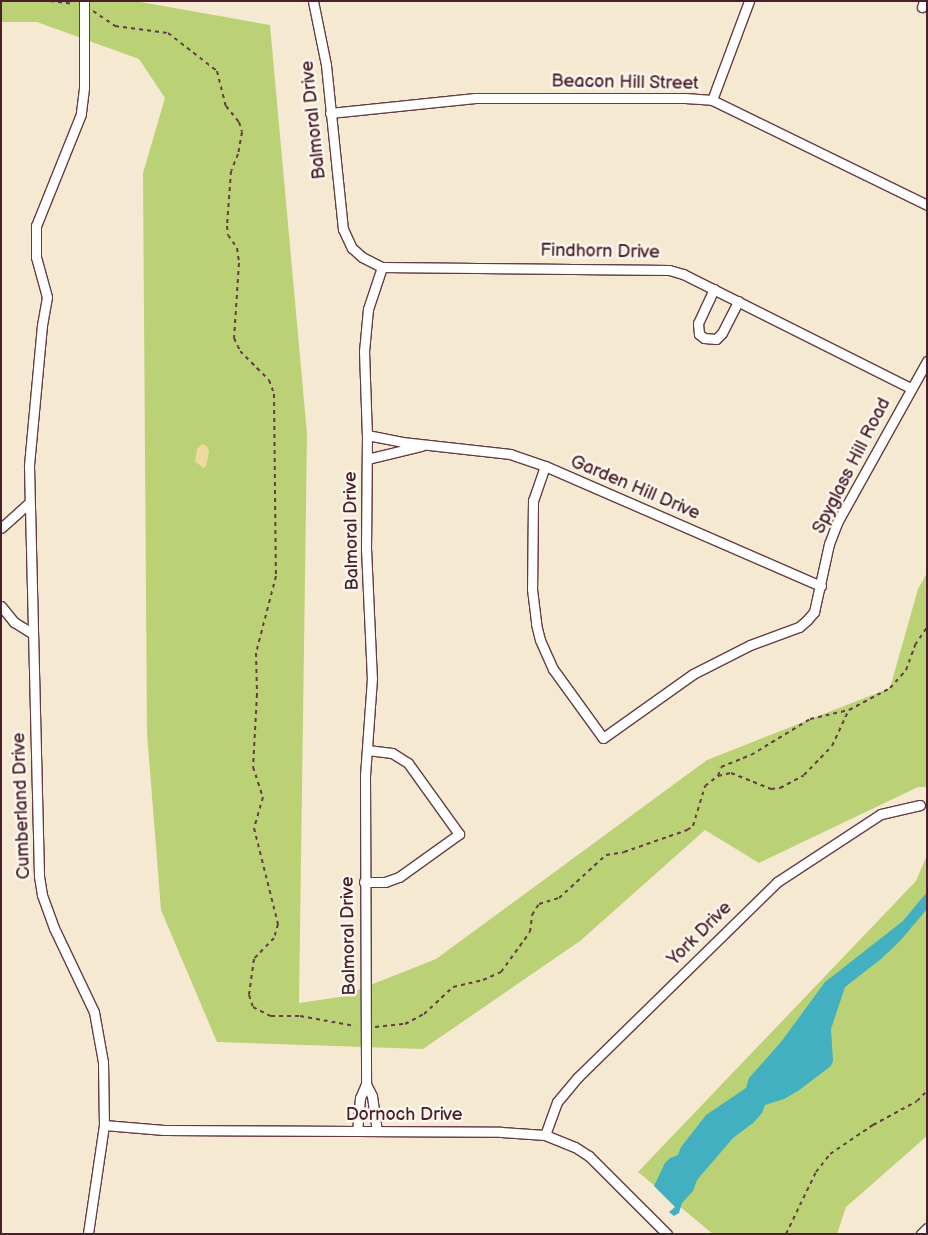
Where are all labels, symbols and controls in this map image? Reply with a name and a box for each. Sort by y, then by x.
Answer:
street label: Balmoral Drive [297,60,331,180]
street label: Beacon Hill Street [551,71,699,95]
street label: Findhorn Drive [540,240,660,264]
street label: Spyglass Hill Road [808,394,896,538]
street label: Garden Hill Drive [567,451,703,525]
street label: Balmoral Drive [340,471,364,591]
street label: Cumberland Drive [9,732,35,880]
street label: Balmoral Drive [337,876,361,996]
street label: York Drive [663,897,737,971]
street label: Dornoch Drive [346,1104,462,1126]

